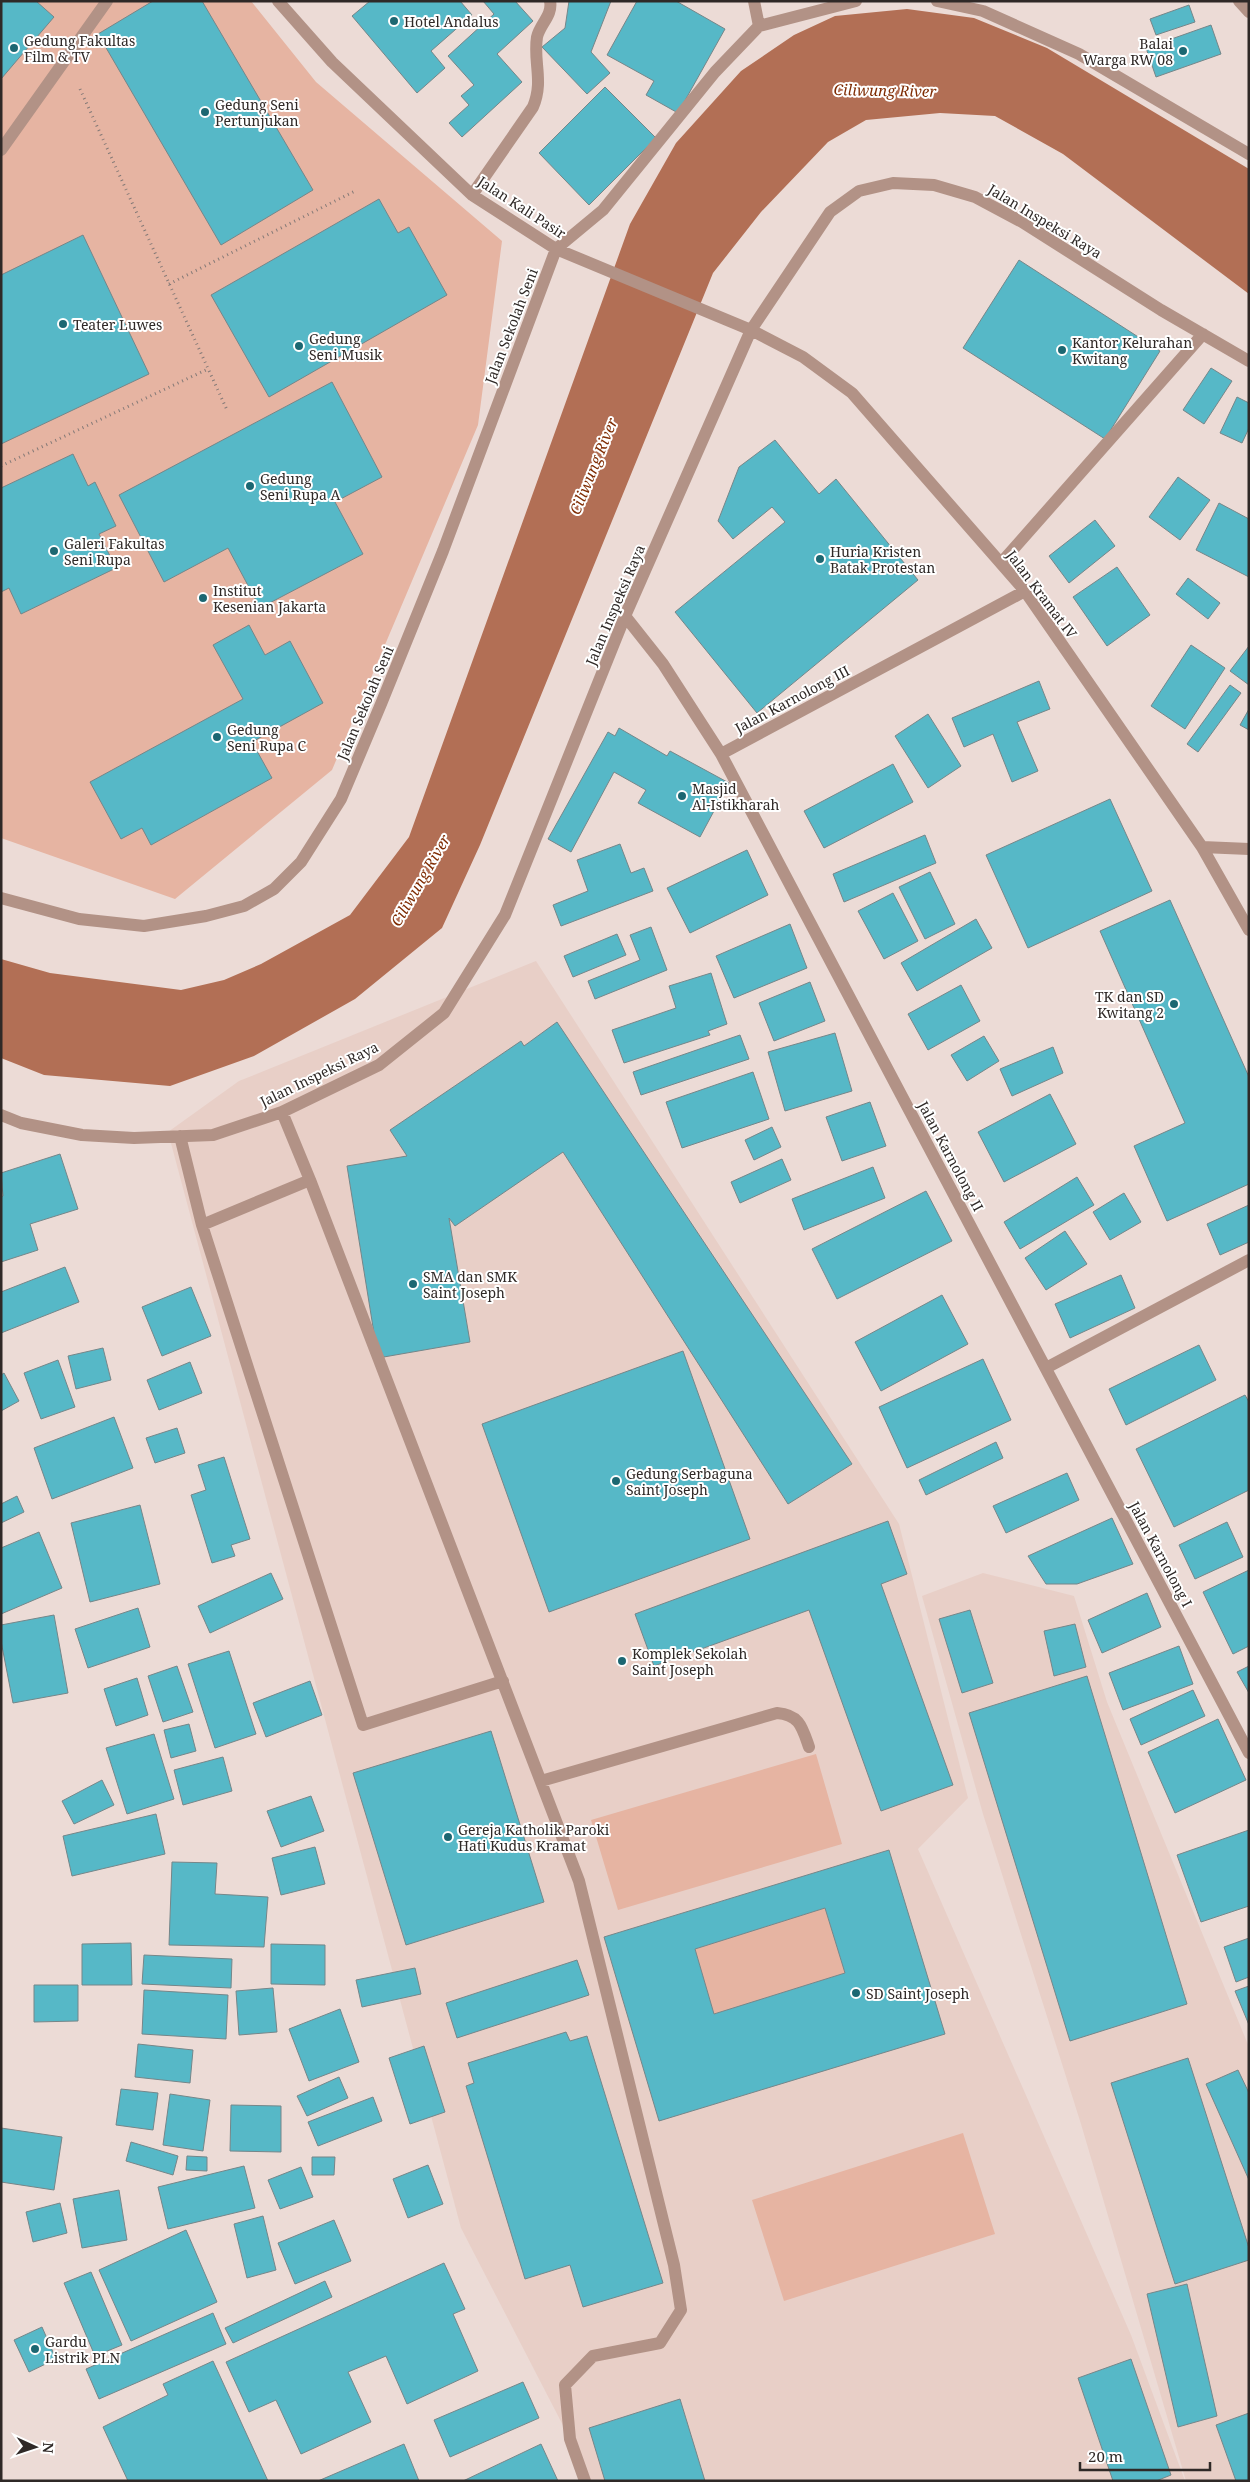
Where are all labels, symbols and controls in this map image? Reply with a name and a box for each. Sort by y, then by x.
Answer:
place label: Hotel Andalus [404,12,499,31]
marker: Hotel Andalus [388,15,400,27]
place label: Gedung Fakultas Film & TV [24,31,135,66]
place label: Balai Warga RW 08 [1083,34,1174,69]
marker: Gedung Fakultas Film & TV [8,42,20,54]
marker: Balai Warga RW 08 [1177,45,1189,57]
water label: Ciliwung River [834,79,937,101]
place label: Gedung Seni Pertunjukan [215,95,299,130]
marker: Gedung Seni Pertunjukan [199,106,211,118]
street label: Jalan Kali Pasir [473,171,570,243]
street label: Jalan Inspeksi Raya [984,179,1106,263]
street label: Jalan Sekolah Seni [480,265,542,387]
place label: Teater Luwes [73,315,162,334]
marker: Teater Luwes [57,318,69,330]
place label: Gedung Seni Musik [309,329,383,364]
place label: Kantor Kelurahan Kwitang [1072,333,1192,368]
marker: Gedung Seni Musik [293,340,305,352]
marker: Kantor Kelurahan Kwitang [1056,344,1068,356]
water label: Ciliwung River [565,414,622,517]
place label: Gedung Seni Rupa A [260,469,340,504]
marker: Gedung Seni Rupa A [244,480,256,492]
place label: Galeri Fakultas Seni Rupa [64,534,165,569]
street label: Jalan Inspeksi Raya [581,542,649,669]
place label: Huria Kristen Batak Protestan [830,542,935,577]
marker: Galeri Fakultas Seni Rupa [48,545,60,557]
street label: Jalan Kramat IV [1002,545,1082,642]
marker: Huria Kristen Batak Protestan [814,553,826,565]
place label: Institut Kesenian Jakarta [213,581,326,616]
marker: Institut Kesenian Jakarta [197,592,209,604]
street label: Jalan Sekolah Seni [332,643,398,764]
street label: Jalan Karnolong III [731,661,853,738]
place label: Gedung Seni Rupa C [227,720,306,755]
marker: Gedung Seni Rupa C [211,731,223,743]
place label: Masjid Al-Istikharah [692,779,780,814]
marker: Masjid Al-Istikharah [676,790,688,802]
water label: Ciliwung River [386,830,455,929]
place label: TK dan SD Kwitang 2 [1095,987,1164,1022]
marker: TK dan SD Kwitang 2 [1168,998,1180,1010]
street label: Jalan Inspeksi Raya [256,1037,381,1111]
street label: Jalan Karnolong II [913,1097,988,1214]
place label: SMA dan SMK Saint Joseph [423,1267,517,1302]
marker: SMA dan SMK Saint Joseph [407,1278,419,1290]
place label: Gedung Serbaguna Saint Joseph [626,1464,753,1499]
marker: Gedung Serbaguna Saint Joseph [610,1475,622,1487]
street label: Jalan Karnolong I [1125,1497,1197,1610]
place label: Komplek Sekolah Saint Joseph [632,1644,747,1679]
marker: Komplek Sekolah Saint Joseph [616,1655,628,1667]
place label: Gereja Katholik Paroki Hati Kudus Kramat [458,1820,610,1855]
marker: Gereja Katholik Paroki Hati Kudus Kramat [442,1831,454,1843]
place label: SD Saint Joseph [866,1984,969,2003]
marker: SD Saint Joseph [850,1987,862,1999]
place label: Gardu Listrik PLN [45,2332,121,2367]
marker: Gardu Listrik PLN [29,2343,41,2355]
north arrow [10,2422,60,2472]
scale bar [1080,2440,1210,2472]
text: N [39,2442,58,2454]
text: 20 m [1088,2446,1123,2466]

